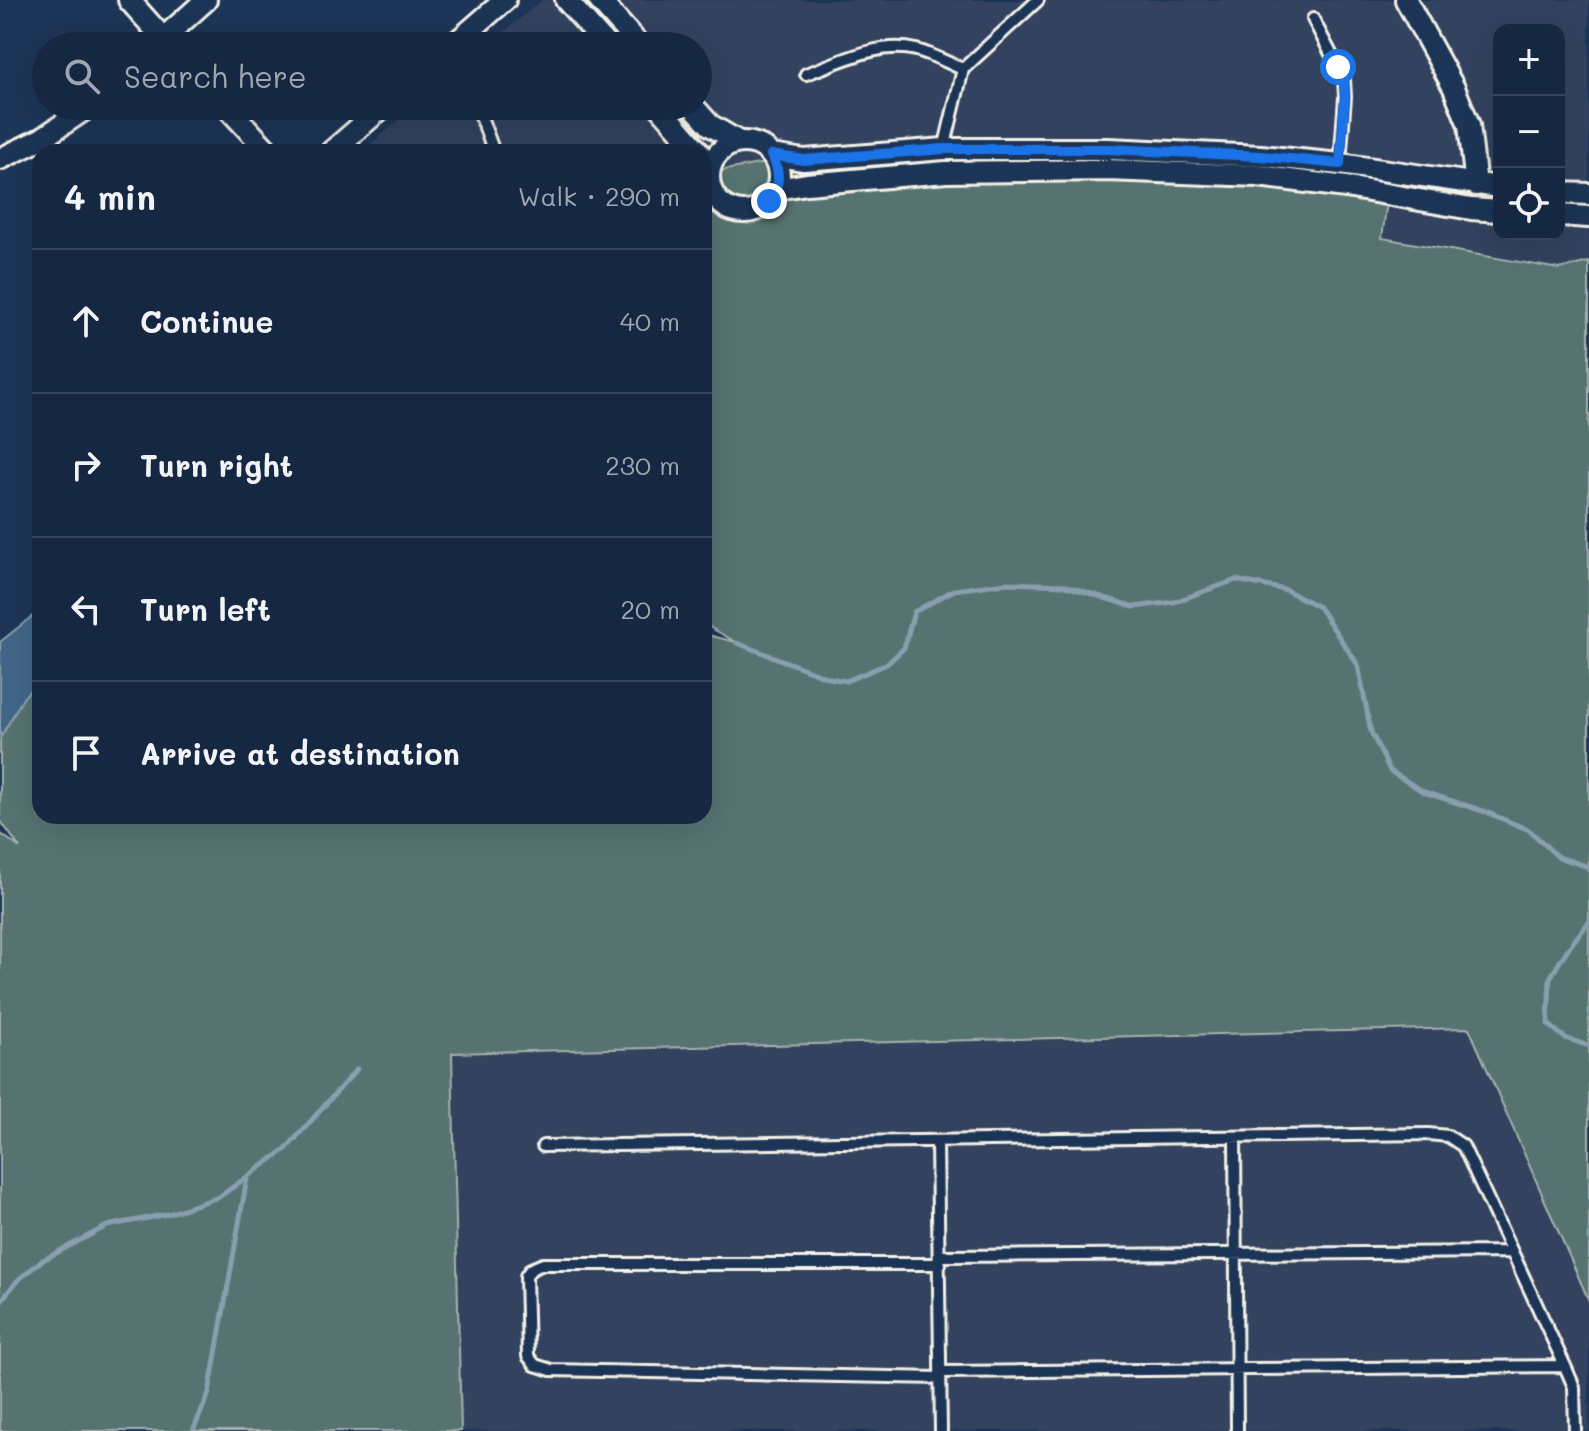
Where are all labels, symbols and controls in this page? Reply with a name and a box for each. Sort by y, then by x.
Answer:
map controls [1493,24,1565,240]
button: + [1493,24,1565,96]
search box [32,32,712,120]
route start [1320,49,1356,85]
icon: search [60,54,104,98]
text: Search here [124,56,307,96]
button: − [1493,96,1565,168]
button: locate [1493,168,1565,240]
text: 4 min [64,174,156,219]
text: Walk · 290 m [518,179,680,213]
route end [751,183,787,219]
icon: ahead [64,299,108,343]
text: Continue [140,301,273,341]
text: 40 m [620,304,680,338]
icon: right [64,443,108,487]
text: Turn right [140,445,293,485]
text: 230 m [605,448,680,482]
icon: left [64,587,108,631]
text: Turn left [140,589,271,629]
text: 20 m [620,592,680,626]
icon: arrive [64,731,108,775]
text: Arrive at destination [140,733,460,773]

